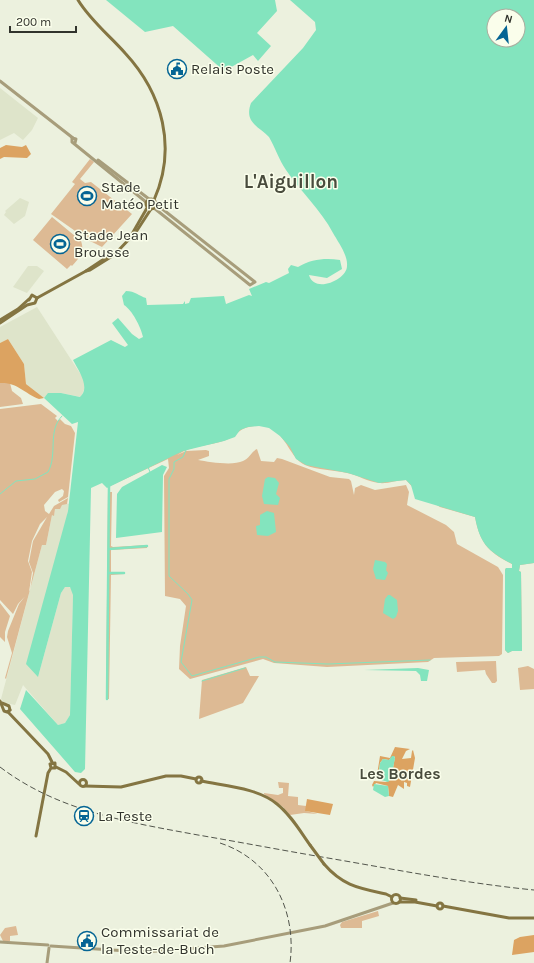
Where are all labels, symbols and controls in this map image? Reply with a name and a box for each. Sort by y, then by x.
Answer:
scale bar [10,8,76,34]
north arrow [486,8,526,48]
text: N [503,12,514,26]
text: 200 m [16,15,51,29]
public building icon: Relais Poste [166,58,188,80]
place label: Relais Poste [191,60,274,78]
district label: L'Aiguillon [244,171,338,193]
place label: Stade Matéo Petit [101,178,179,213]
sports icon: Stade Matéo Petit [76,185,98,207]
place label: Stade Jean Brousse [74,226,148,261]
sports icon: Stade Jean Brousse [49,233,71,255]
district label: Les Bordes [359,764,441,783]
station icon: La Teste [73,805,95,827]
place label: La Teste [98,807,152,825]
place label: Commissariat de la Teste-de-Buch [101,923,219,958]
public building icon: Commissariat de la Teste-de-Buch [76,930,98,952]

